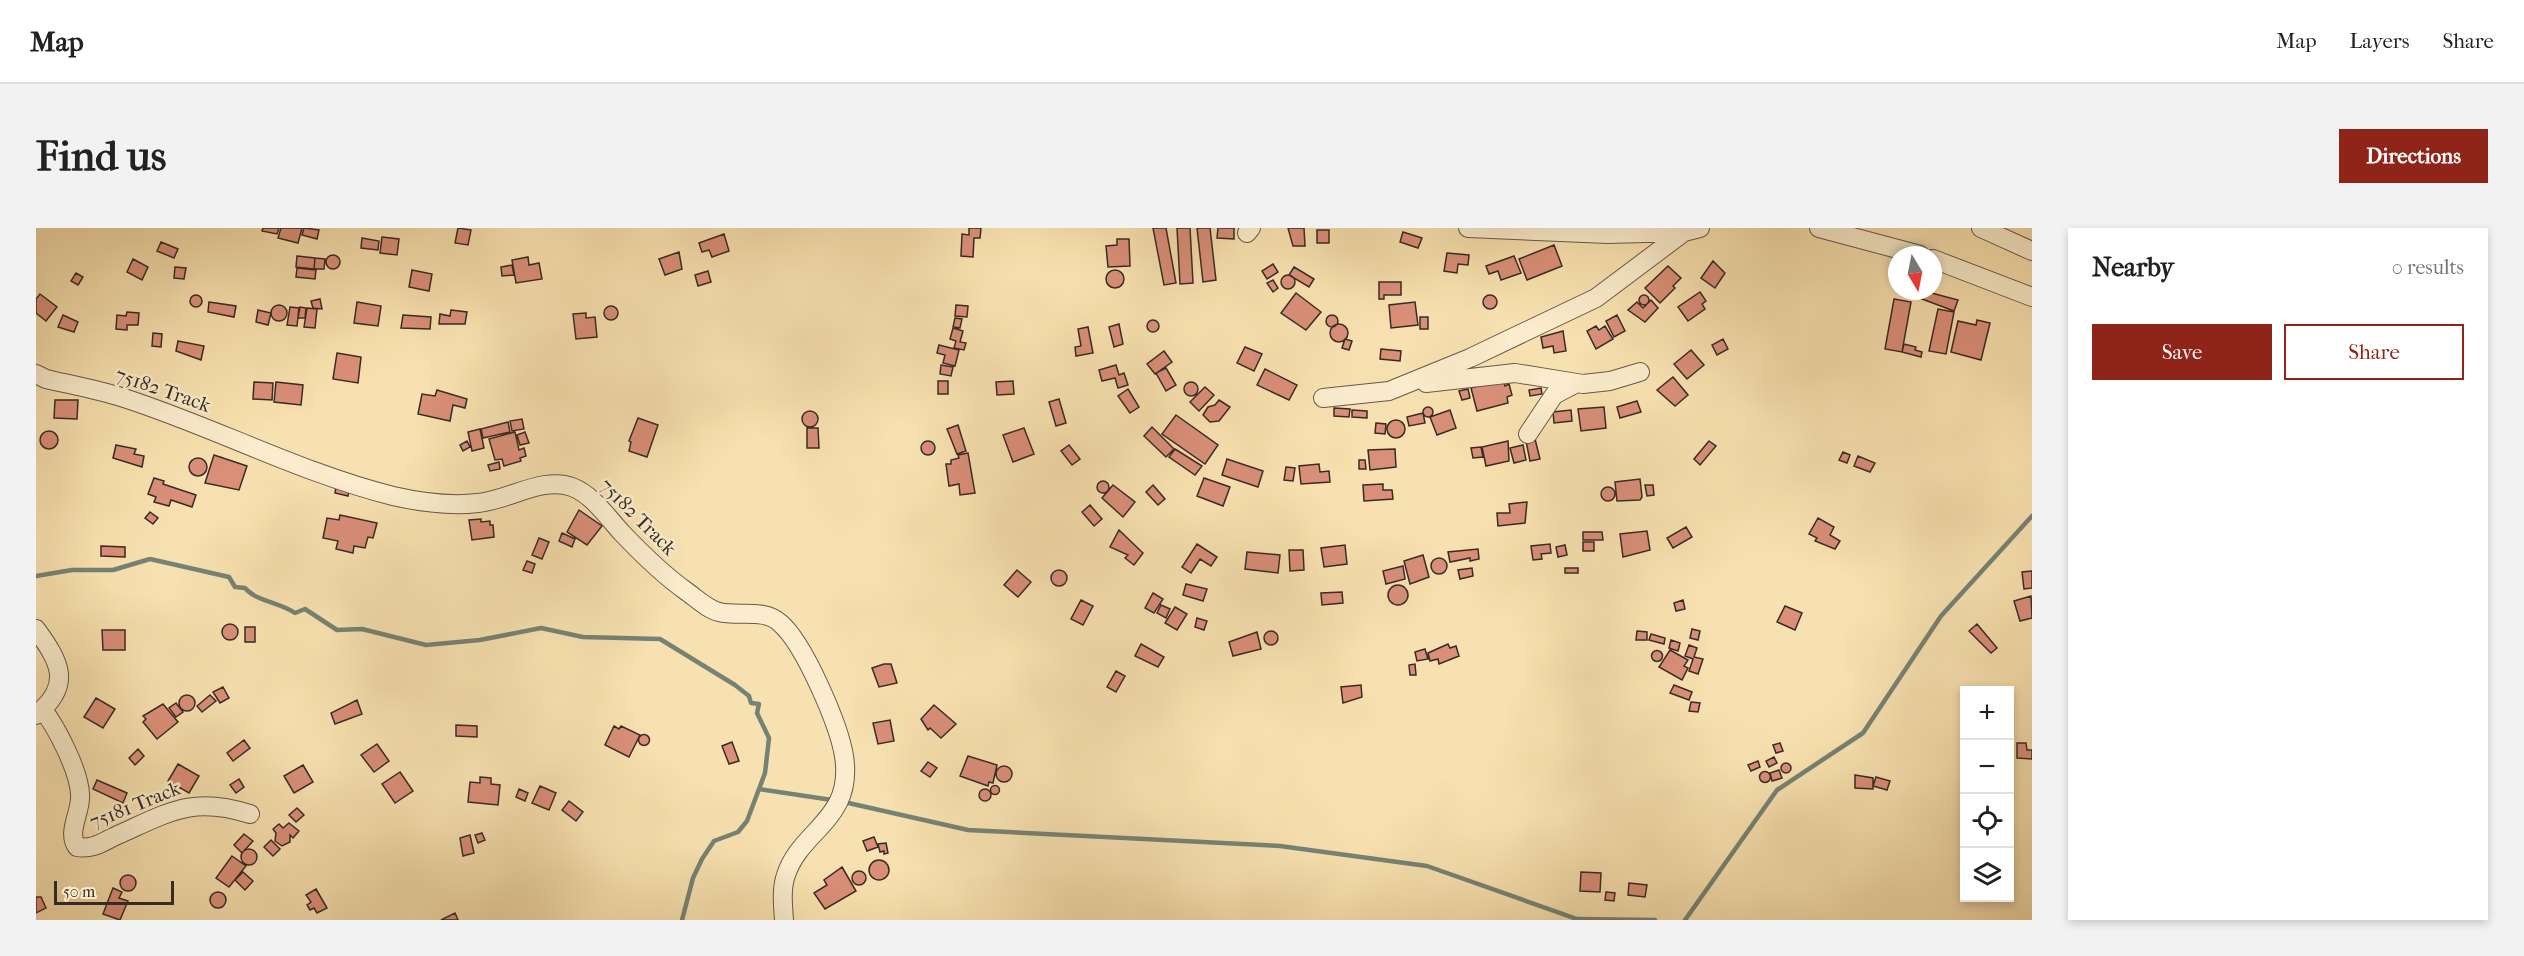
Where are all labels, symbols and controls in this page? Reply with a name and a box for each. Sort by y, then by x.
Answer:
text: Map [30,25,84,58]
text: Map [2276,29,2317,53]
text: Layers [2350,29,2409,53]
text: Share [2442,29,2494,53]
button: Directions [2339,129,2488,183]
text: Find us [36,132,166,181]
north arrow [1888,246,1942,300]
text: Nearby [2092,252,2174,283]
text: 0 results [2392,256,2464,279]
button: Save [2092,324,2272,380]
button: Share [2284,324,2464,380]
street label: 75182 Track [112,363,214,417]
street label: 75182 Track [595,474,682,561]
map controls [1960,686,2014,902]
button: + [1960,686,2014,740]
button: − [1960,740,2014,794]
street label: 75181 Track [86,776,184,834]
button: locate [1960,794,2014,848]
button: layers [1960,848,2014,902]
scale bar [54,878,174,906]
text: 50 m [63,882,95,901]

